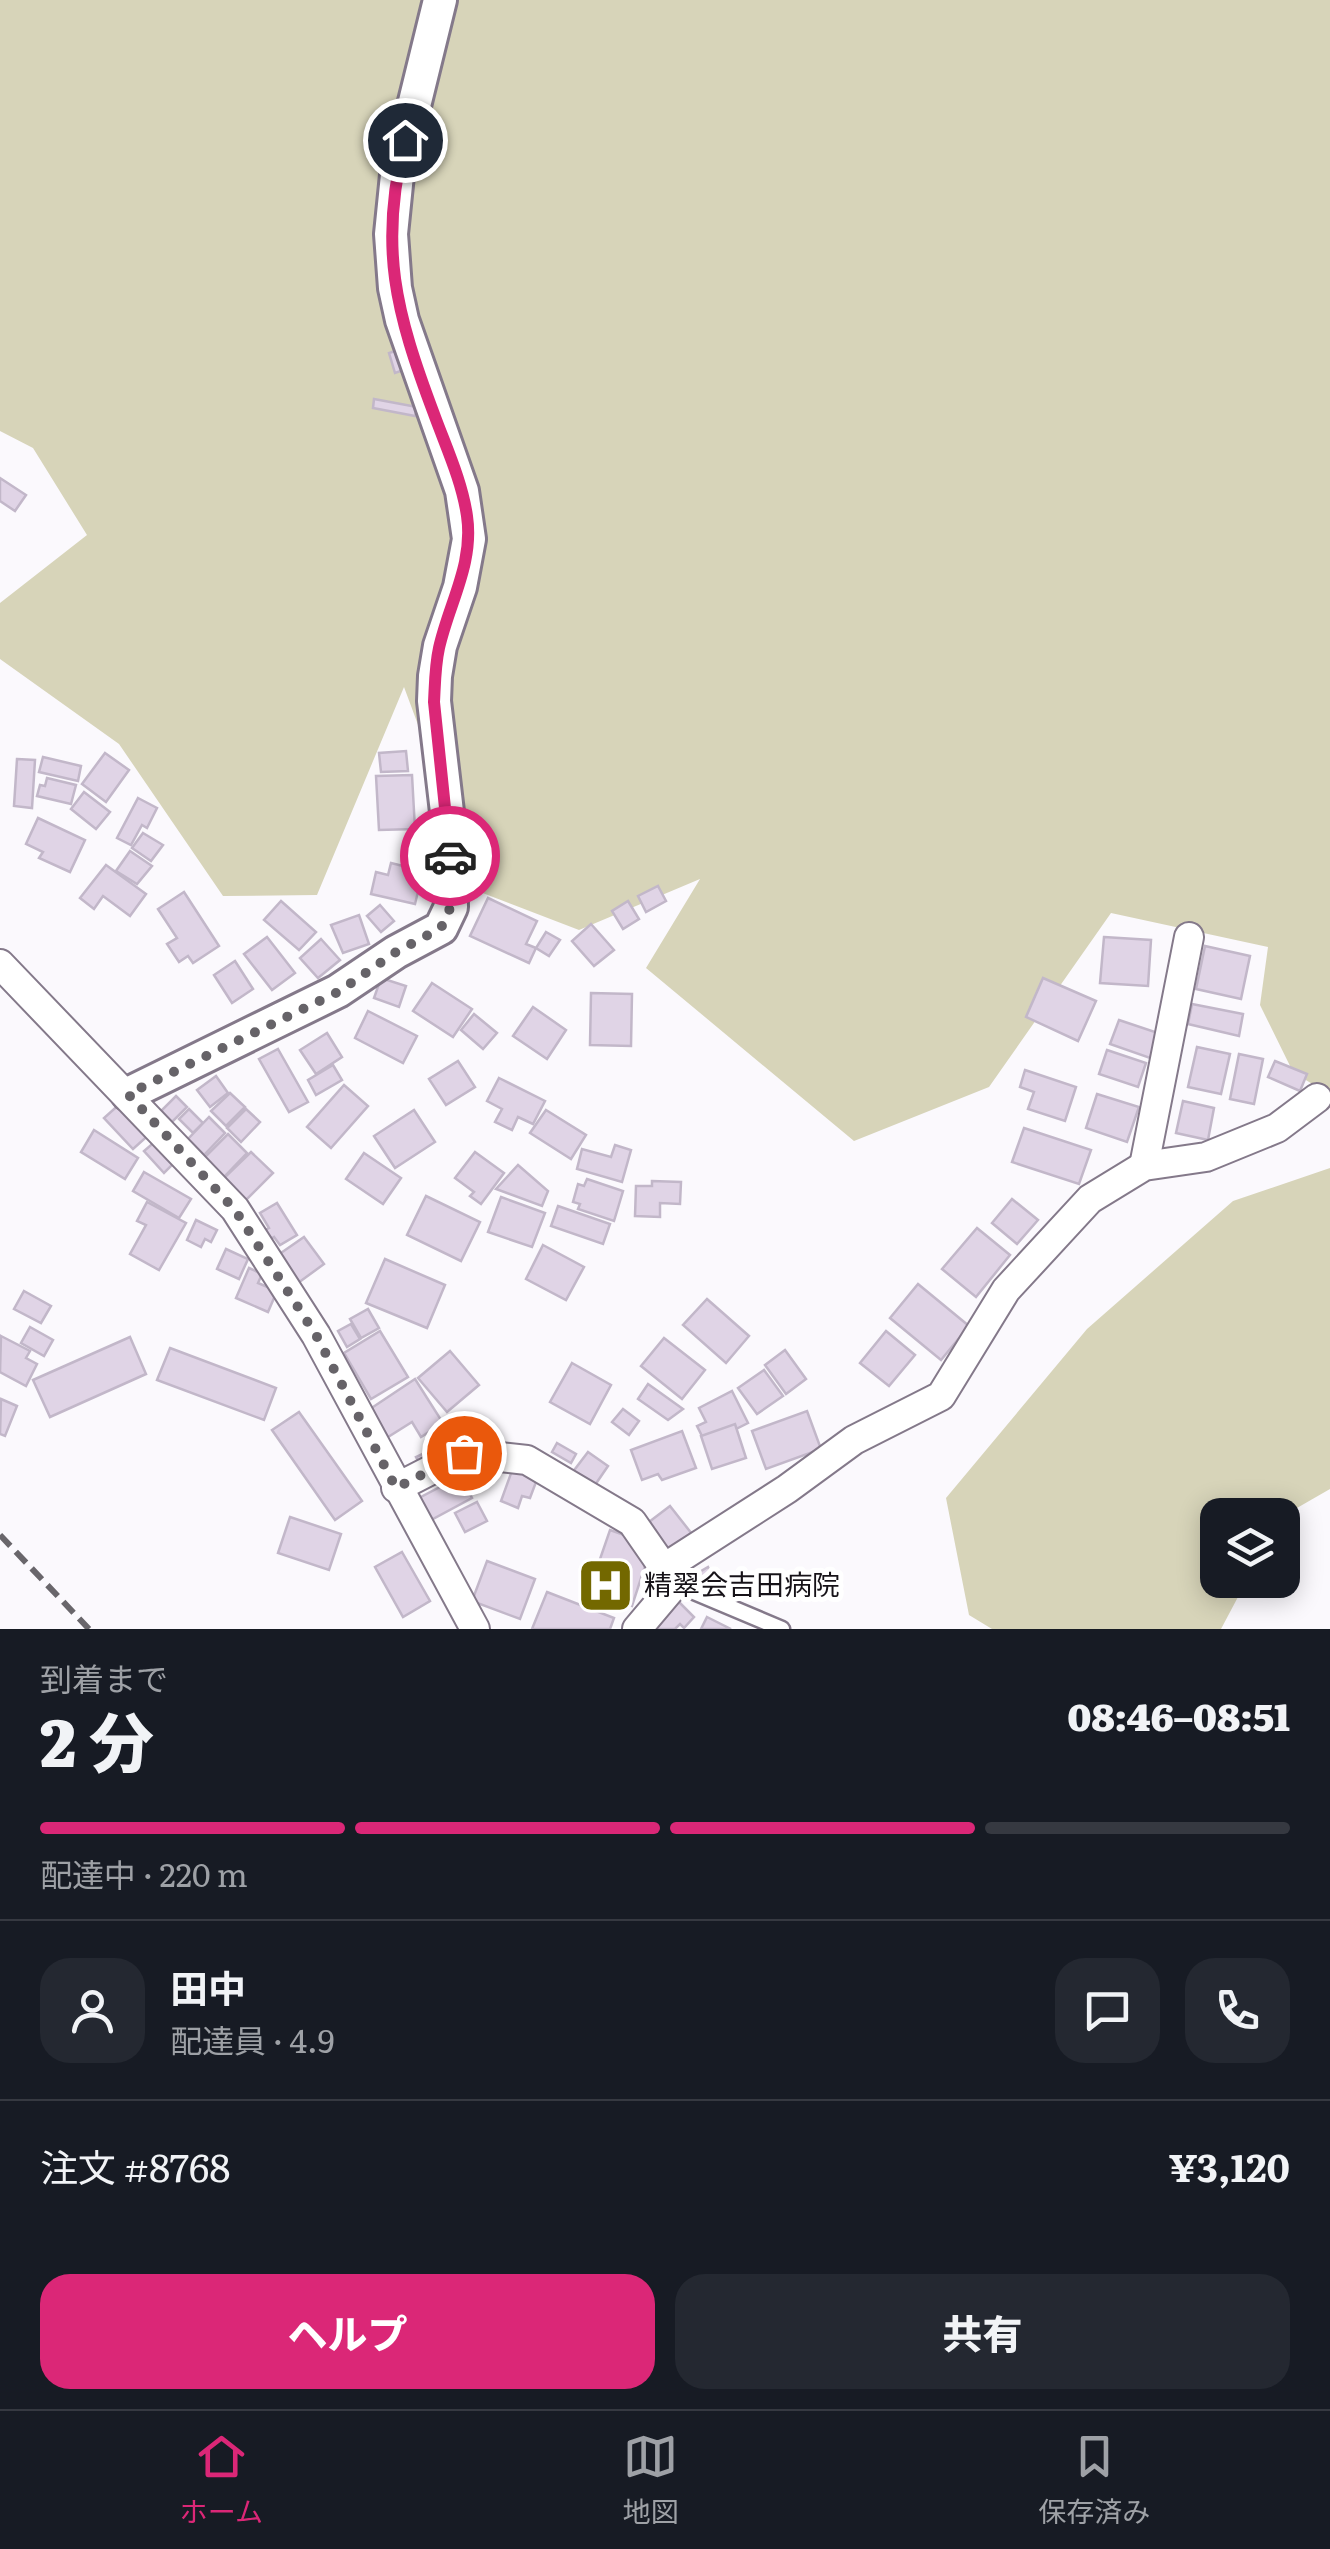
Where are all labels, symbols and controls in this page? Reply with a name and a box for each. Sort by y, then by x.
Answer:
pin [363,98,448,183]
icon: home [378,113,433,168]
courier [400,806,500,906]
icon: car [423,829,478,884]
pin [422,1411,507,1496]
icon: bag [437,1426,492,1481]
map controls [1200,1498,1300,1598]
button: layers [1200,1498,1300,1598]
hospital icon: 精翠会吉田病院 [575,1555,635,1615]
place label: 精翠会吉田病院 [644,1562,840,1604]
text: 到着まで [40,1653,168,1701]
text: 08:46–08:51 [1067,1686,1290,1743]
text: 2 分 [40,1690,154,1787]
text: 配達中 · 220 m [40,1849,248,1897]
button: person [40,1958,145,2063]
text: 田中 [170,1958,246,2015]
button: chat [1055,1958,1160,2063]
button: phone [1185,1958,1290,2063]
text: 配達員 · 4.9 [170,2015,334,2063]
text: 注文 #8768 [40,2137,230,2194]
text: ¥3,120 [1169,2137,1290,2194]
button: ヘルプ [40,2274,655,2389]
button: 共有 [675,2274,1290,2389]
tab: ホーム [180,2429,263,2531]
tab: 地図 [623,2429,679,2531]
tab: 保存済み [1038,2429,1150,2531]

